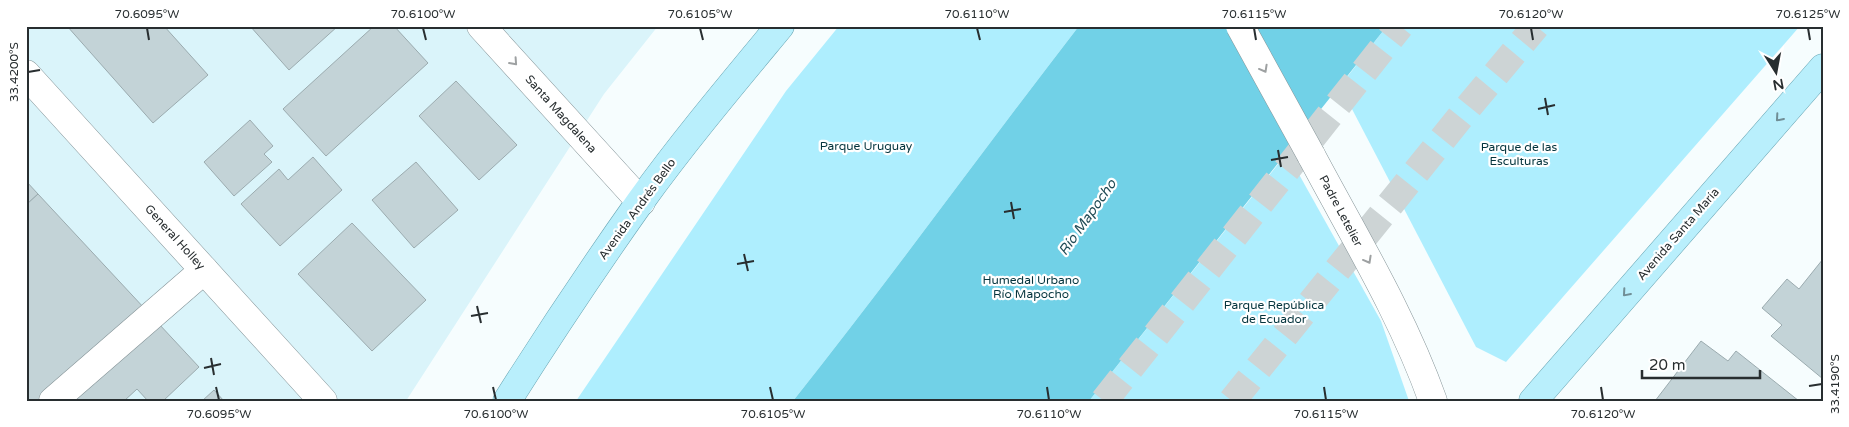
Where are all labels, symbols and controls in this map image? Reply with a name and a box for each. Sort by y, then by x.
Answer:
text: 70.6095°W [115,7,179,21]
text: 70.6100°W [390,7,456,21]
text: 70.6105°W [668,7,732,21]
text: 70.6110°W [944,7,1010,21]
text: 70.6115°W [1222,7,1286,21]
text: 70.6120°W [1498,7,1564,21]
text: 70.6125°W [1776,7,1840,21]
text: 33.4200°S [7,42,21,102]
north arrow [1752,48,1802,98]
one-way arrow [508,57,517,66]
one-way arrow [1257,64,1267,73]
street label: Santa Magdalena [522,72,600,156]
text: N [1771,75,1786,94]
one-way arrow [1776,112,1785,121]
park label: Parque Uruguay [820,139,913,153]
park label: Parque de las Esculturas [1481,140,1558,168]
street label: Avenida Andrés Bello [596,156,678,262]
street label: Padre Letelier [1316,173,1366,249]
water label: Río Mapocho [1055,175,1121,259]
street label: Avenida Santa María [1634,185,1722,283]
street label: General Holley [142,202,208,273]
one-way arrow [1361,254,1371,263]
park label: Humedal Urbano Río Mapocho [983,273,1079,301]
one-way arrow [1624,287,1632,296]
park label: Parque República de Ecuador [1224,298,1324,326]
scale bar [1642,347,1759,379]
text: 33.4190°S [1828,354,1842,414]
text: 20 m [1649,356,1686,374]
text: 70.6095°W [187,407,251,421]
text: 70.6100°W [463,407,529,421]
text: 70.6105°W [741,407,805,421]
text: 70.6110°W [1016,407,1082,421]
text: 70.6115°W [1294,407,1358,421]
text: 70.6120°W [1570,407,1636,421]

